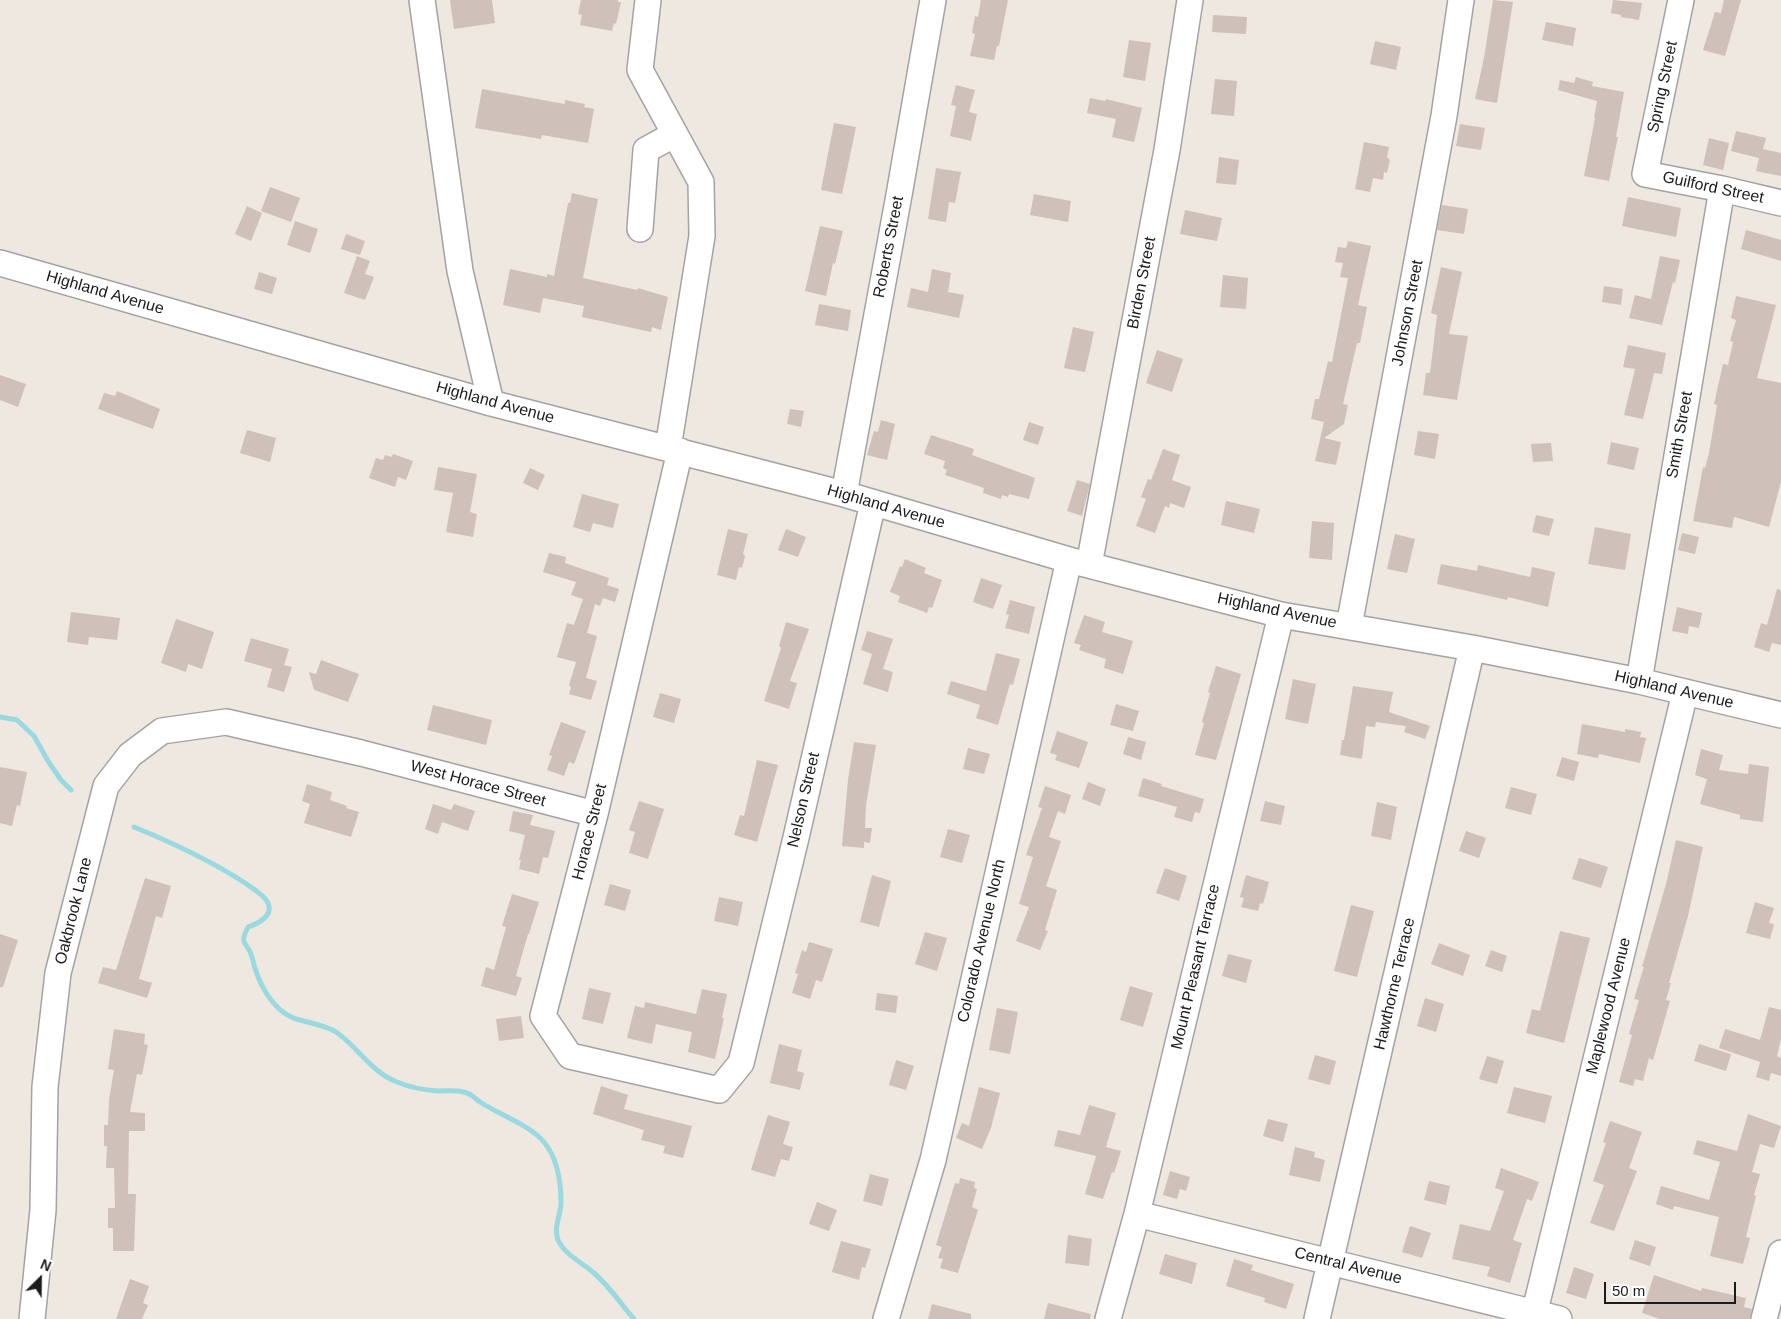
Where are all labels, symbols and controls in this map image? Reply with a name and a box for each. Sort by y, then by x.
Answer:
street label: Spring Street [1644,39,1682,135]
street label: Guilford Street [1661,168,1765,208]
street label: Roberts Street [870,195,908,299]
street label: Birden Street [1124,235,1160,331]
street label: Johnson Street [1388,258,1428,368]
street label: Highland Avenue [44,267,166,319]
street label: Highland Avenue [434,378,556,428]
street label: Smith Street [1663,390,1697,480]
street label: Highland Avenue [825,481,947,533]
street label: Highland Avenue [1216,589,1338,633]
street label: Highland Avenue [1613,667,1735,713]
street label: Nelson Street [784,751,824,849]
street label: West Horace Street [408,757,548,811]
street label: Horace Street [569,782,611,882]
street label: Oakbrook Lane [51,856,97,966]
street label: Colorado Avenue North [954,858,1010,1024]
street label: Mount Pleasant Terrace [1168,883,1224,1051]
street label: Hawthorne Terrace [1370,916,1420,1052]
street label: Maplewood Avenue [1583,936,1635,1076]
street label: Central Avenue [1292,1243,1404,1289]
north arrow [15,1254,65,1304]
text: N [38,1256,54,1275]
scale bar [1606,1272,1738,1304]
text: 50 m [1612,1282,1645,1299]

